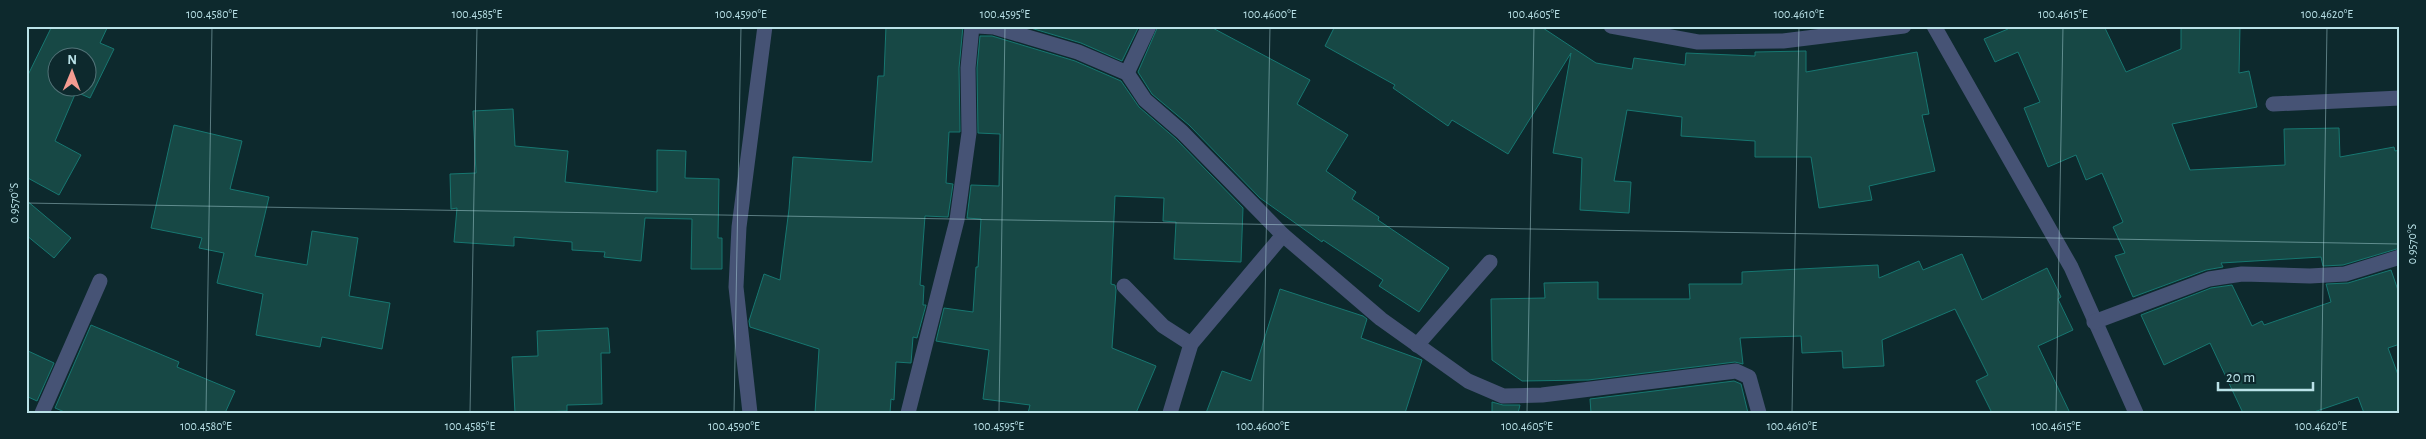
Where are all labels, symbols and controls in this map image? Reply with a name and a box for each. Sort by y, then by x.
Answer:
text: 100.4580°E [186,8,238,20]
text: 100.4585°E [452,8,502,20]
text: 100.4590°E [715,8,767,20]
text: 100.4595°E [980,8,1030,20]
text: 100.4600°E [1244,8,1297,20]
text: 100.4605°E [1508,8,1560,20]
text: 100.4610°E [1774,8,1825,20]
text: 100.4615°E [2038,8,2088,20]
text: 100.4620°E [2301,8,2353,20]
north arrow [48,48,98,98]
text: N [67,53,77,67]
text: 0.9570°S [8,183,20,223]
text: 0.9570°S [2406,224,2418,264]
scale bar [2218,359,2314,391]
text: 20 m [2226,370,2255,385]
text: 100.4580°E [180,420,232,432]
text: 100.4585°E [445,420,495,432]
text: 100.4590°E [708,420,760,432]
text: 100.4595°E [974,420,1024,432]
text: 100.4600°E [1237,420,1290,432]
text: 100.4605°E [1501,420,1553,432]
text: 100.4610°E [1767,420,1818,432]
text: 100.4615°E [2031,420,2081,432]
text: 100.4620°E [2295,420,2347,432]

